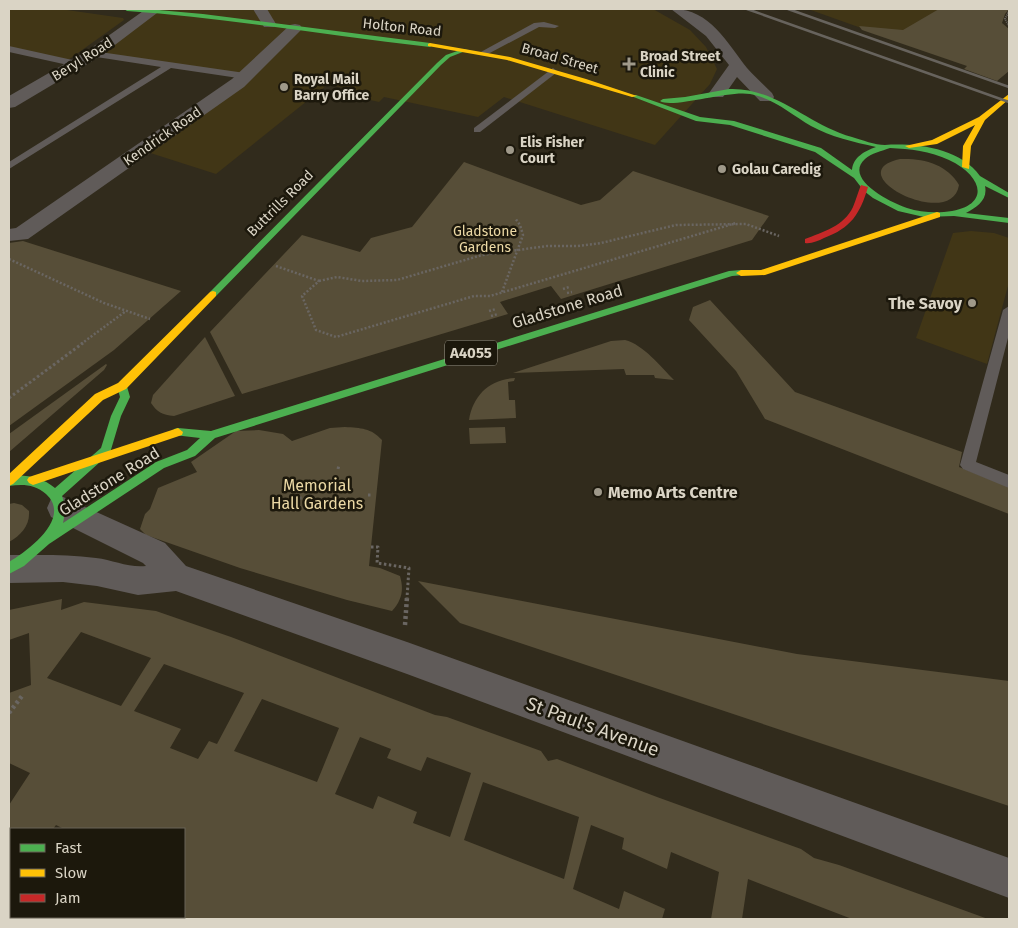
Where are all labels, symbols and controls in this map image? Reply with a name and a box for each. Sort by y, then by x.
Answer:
street label: Holton Road [362,15,442,40]
street label: Beryl Road [49,34,116,85]
street label: Broad Street [519,39,601,78]
place label: Broad Street Clinic [640,48,721,81]
marker: Broad Street Clinic [622,57,636,71]
place label: Royal Mail Barry Office [294,71,370,104]
marker: Royal Mail Barry Office [278,81,290,93]
street label: Kendrick Road [120,103,205,170]
place label: Elis Fisher Court [520,134,584,167]
marker: Elis Fisher Court [504,144,516,156]
place label: Golau Caredig [732,161,821,178]
marker: Golau Caredig [716,163,728,175]
street label: Buttrills Road [244,167,317,240]
park label: Gladstone Gardens [453,223,517,256]
street label: Gladstone Road [510,281,625,332]
place label: The Savoy [888,294,963,313]
marker: The Savoy [966,297,978,309]
road number: A4055 [445,340,497,366]
street label: Gladstone Road [56,443,163,520]
park label: Memorial Hall Gardens [271,476,363,513]
place label: Memo Arts Centre [608,483,738,502]
marker: Memo Arts Centre [592,486,604,498]
street label: St Paul's Avenue [523,692,662,761]
legend [10,828,185,918]
text: Fast [55,839,82,857]
text: Slow [55,864,87,882]
text: Jam [55,889,81,907]

